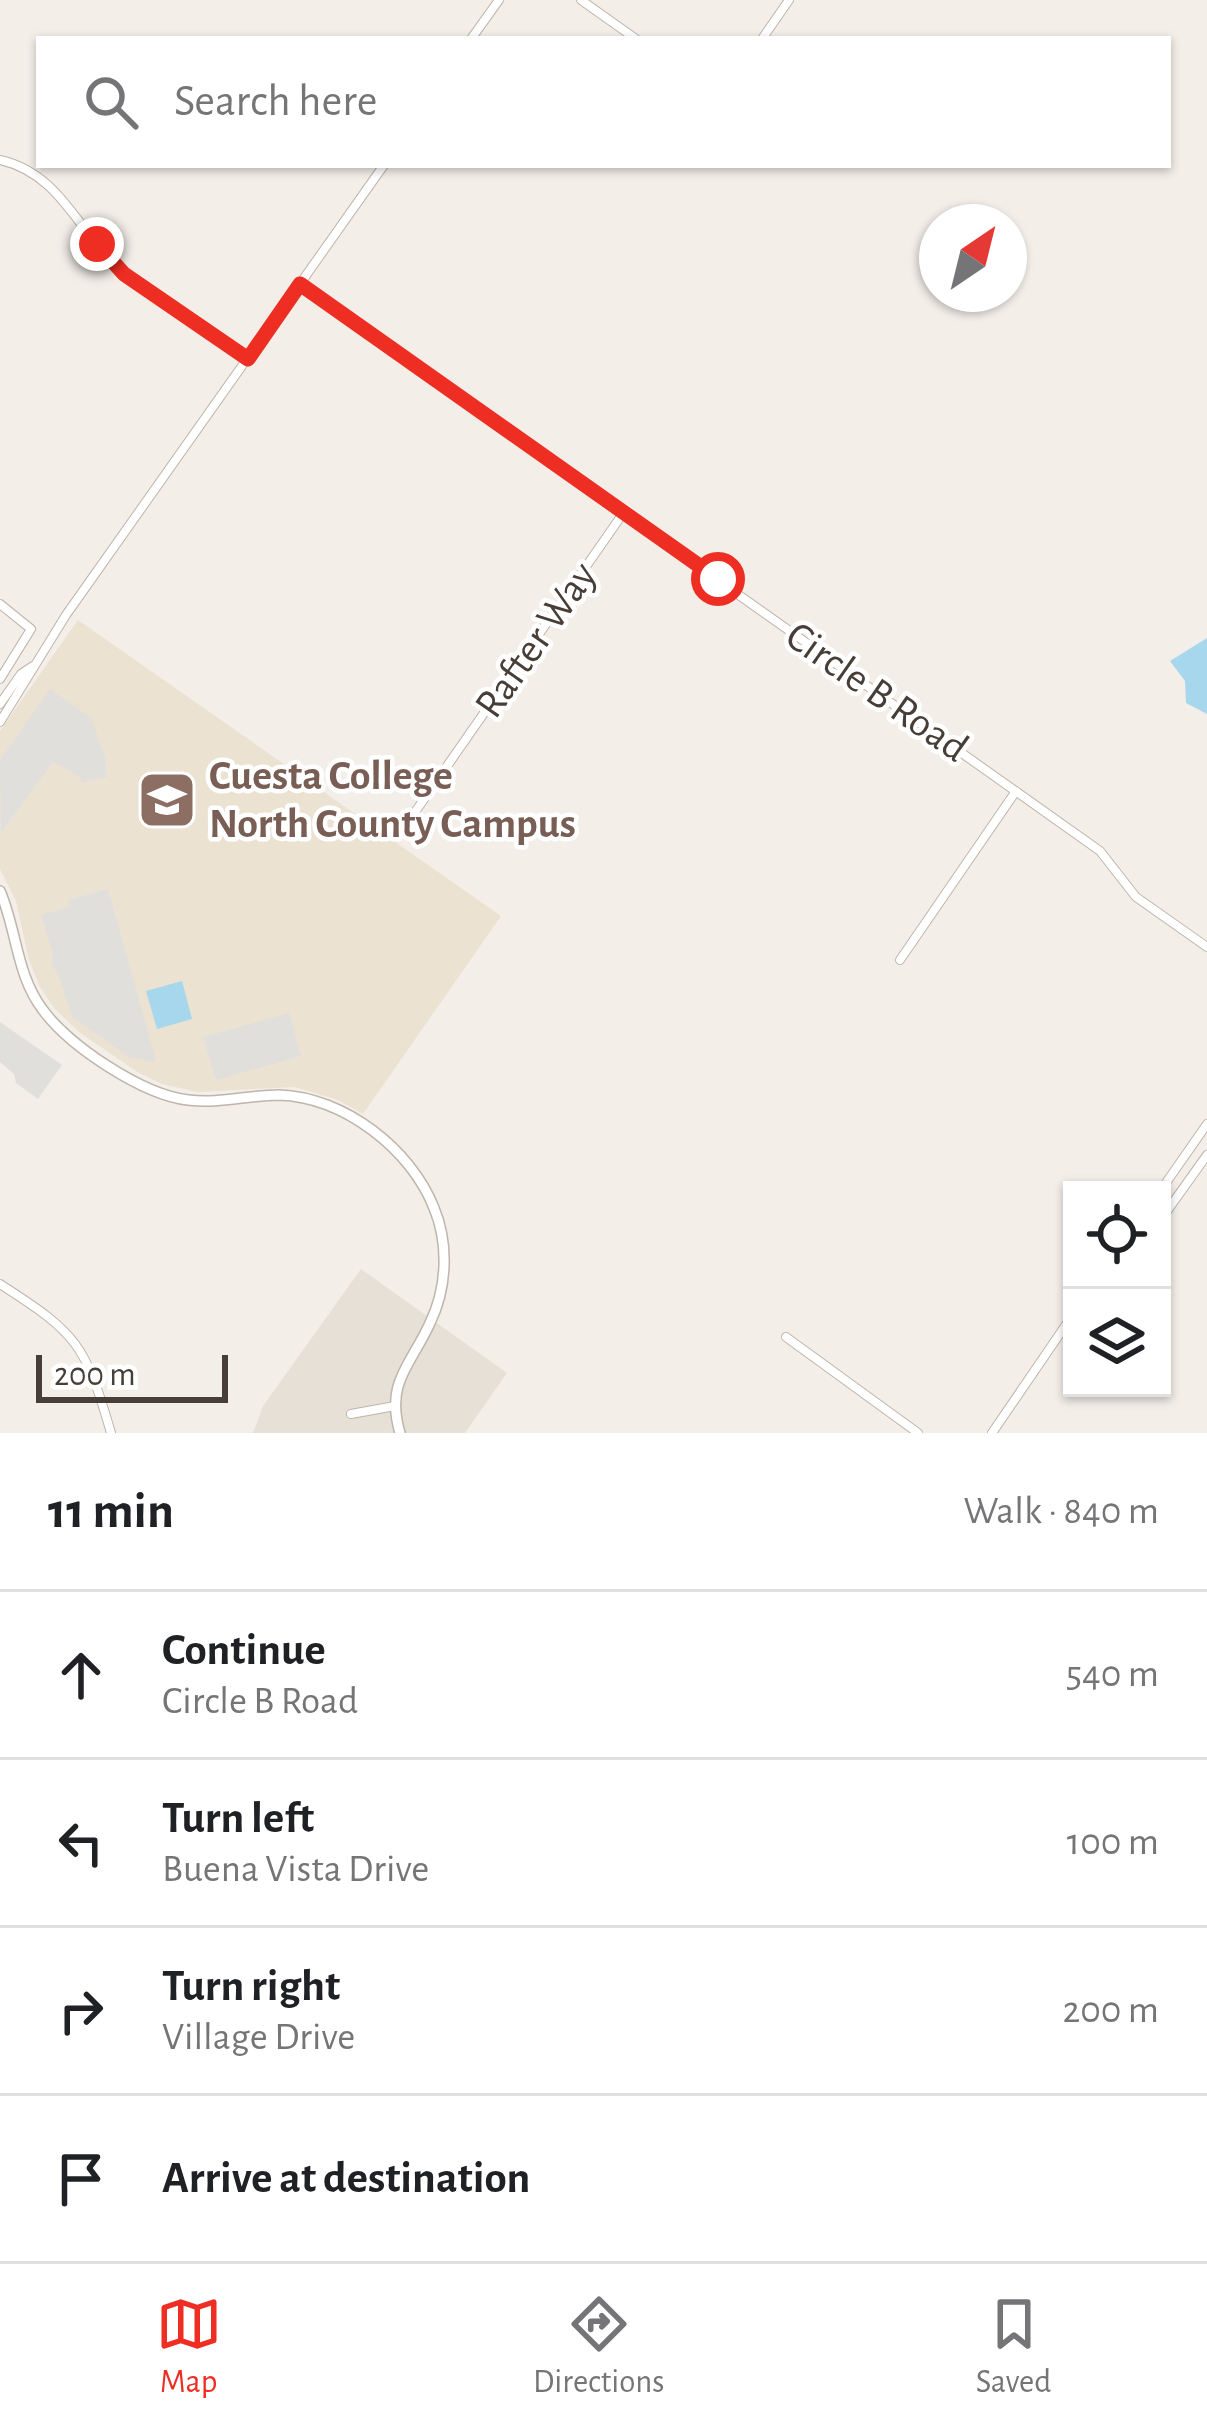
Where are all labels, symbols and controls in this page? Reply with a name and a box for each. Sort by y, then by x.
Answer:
search box [36,36,1171,168]
icon: search [78,69,144,135]
text: Search here [174,79,377,124]
north arrow [919,204,1027,312]
route end [70,217,124,271]
route start [691,552,745,606]
street label: Rafter Way [467,555,605,725]
street label: Circle B Road [778,614,976,770]
place label: Cuesta College North County Campus [209,755,576,845]
school or university icon: Cuesta College North County Campus [136,769,198,831]
map controls [1063,1181,1171,1397]
button: locate [1063,1181,1171,1289]
button: layers [1063,1289,1171,1397]
scale bar [36,1349,228,1402]
text: 200 m [54,1359,136,1392]
text: 11 min [48,1486,174,1537]
text: Walk · 840 m [964,1492,1159,1531]
text: Continue [162,1628,326,1673]
icon: ahead [48,1642,114,1708]
text: 540 m [1066,1655,1159,1694]
text: Circle B Road [162,1682,358,1721]
text: Turn left [162,1796,314,1841]
icon: left [48,1810,114,1876]
text: 100 m [1067,1823,1159,1862]
text: Buena Vista Drive [162,1850,429,1889]
text: Turn right [162,1964,340,2009]
icon: right [48,1978,114,2044]
text: 200 m [1062,1991,1159,2030]
text: Village Drive [162,2018,355,2057]
icon: arrive [48,2146,114,2212]
text: Arrive at destination [162,2156,530,2201]
tab: Map [156,2291,222,2403]
tab: Directions [533,2291,664,2403]
tab: Saved [976,2291,1051,2403]

